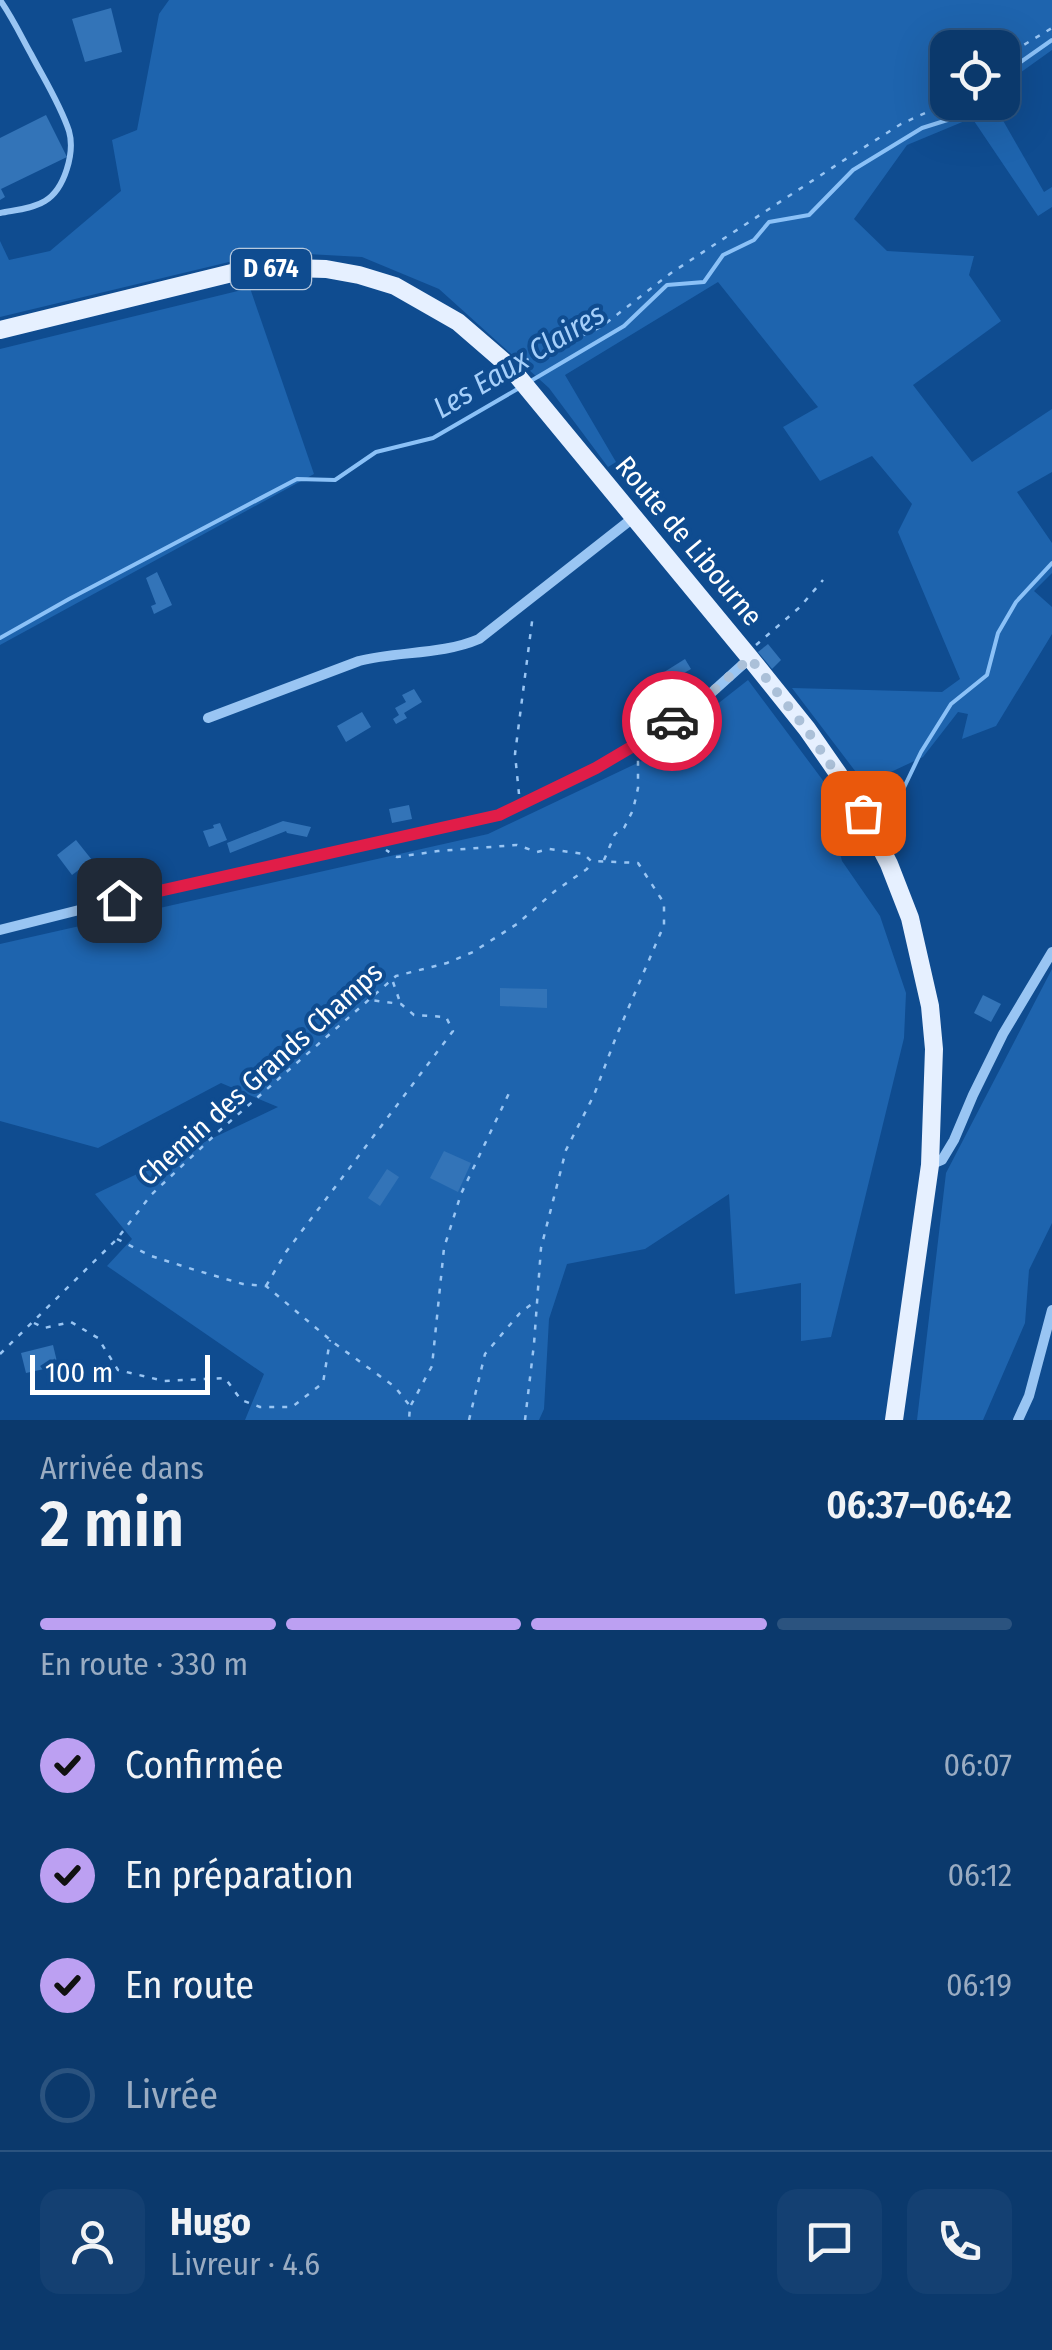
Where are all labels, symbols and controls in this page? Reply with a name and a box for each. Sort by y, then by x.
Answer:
map controls [930,30,1020,120]
button: locate [930,30,1020,120]
road number: D 674 [231,249,311,289]
water label: Les Eaux Claires [427,296,611,426]
street label: Route de Libourne [609,450,769,632]
courier [622,671,722,771]
icon: car [645,694,700,749]
pin [821,771,906,856]
icon: bag [836,786,891,841]
pin [77,858,162,943]
icon: home [92,873,147,928]
street label: Chemin des Grands Champs [131,955,389,1193]
scale bar [30,1350,210,1394]
text: 100 m [45,1356,113,1389]
text: Arrivée dans [40,1449,204,1487]
text: 06:37–06:42 [826,1482,1012,1528]
text: 2 min [40,1485,184,1563]
text: En route · 330 m [40,1645,248,1683]
icon: check [40,1738,95,1793]
text: Confirmée [125,1742,283,1788]
text: 06:07 [944,1746,1012,1784]
icon: check [40,1848,95,1903]
text: En préparation [125,1852,354,1898]
text: 06:12 [947,1856,1012,1894]
icon: check [40,1958,95,2013]
text: En route [125,1962,254,2008]
text: 06:19 [946,1966,1012,2004]
text: Livrée [125,2072,218,2118]
button: person [40,2189,145,2294]
button: chat [777,2189,882,2294]
button: phone [907,2189,1012,2294]
text: Hugo [170,2199,251,2245]
text: Livreur · 4.6 [170,2245,320,2283]

